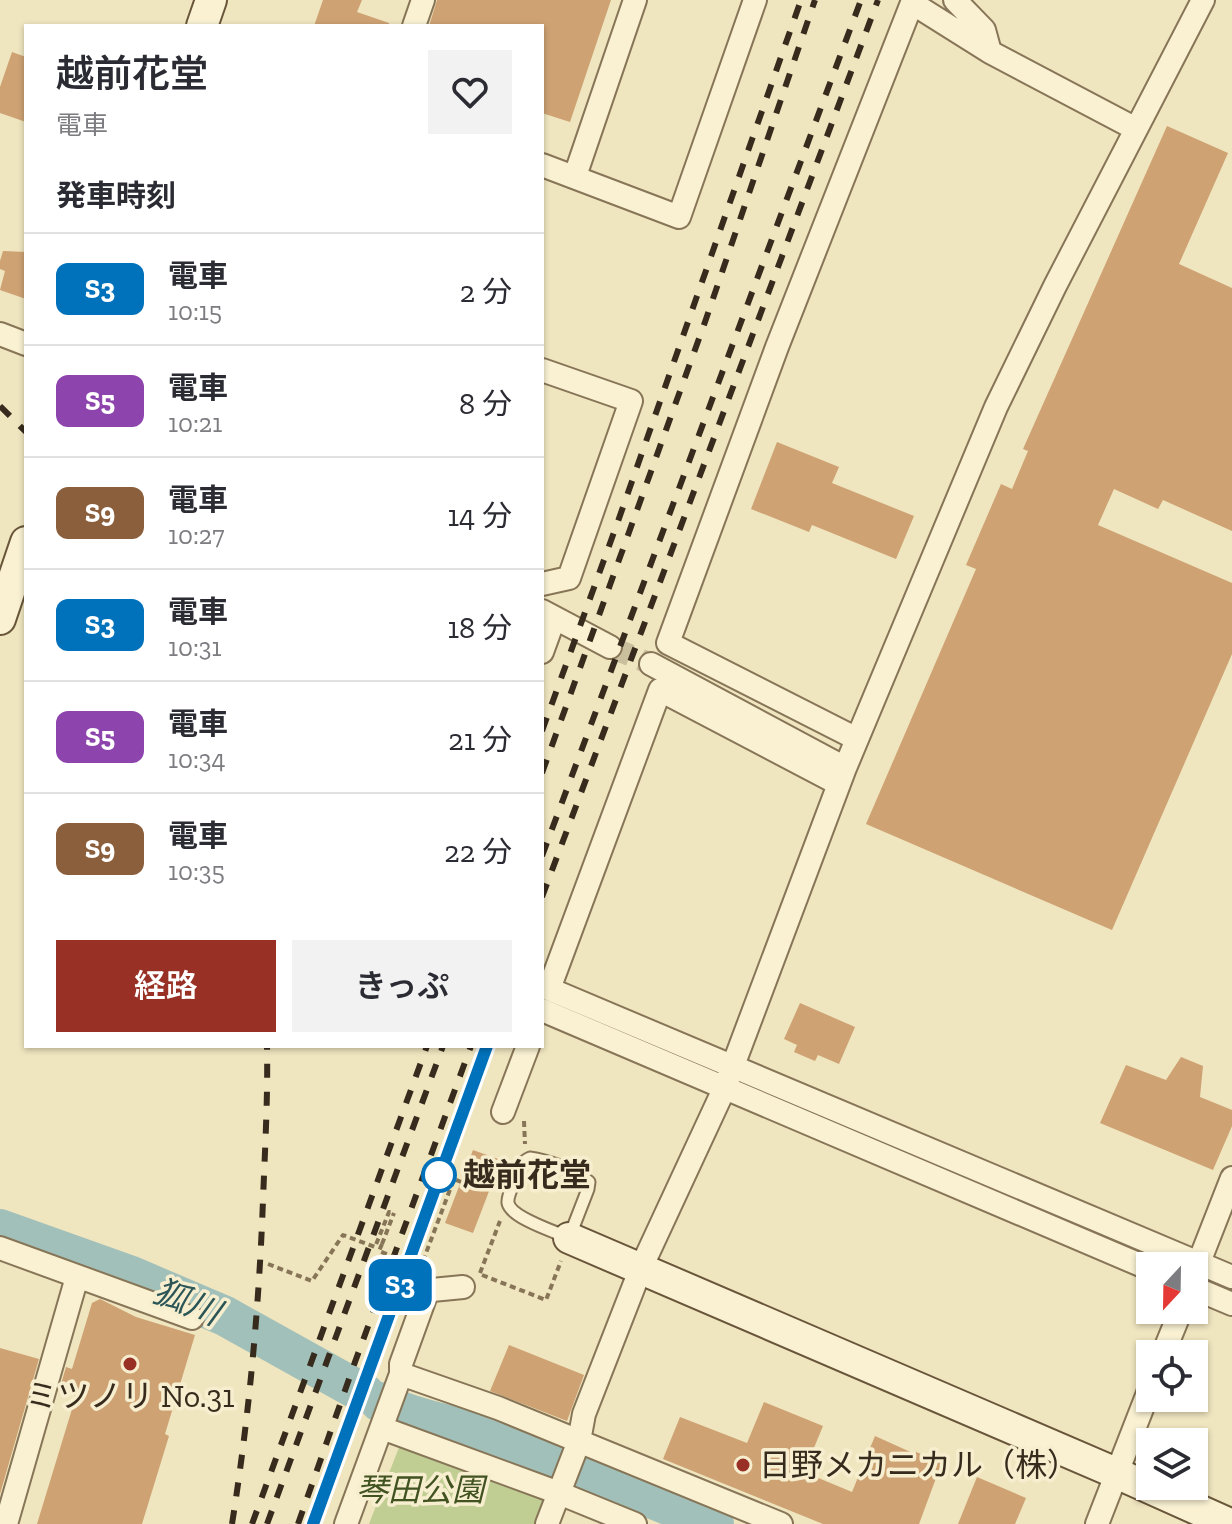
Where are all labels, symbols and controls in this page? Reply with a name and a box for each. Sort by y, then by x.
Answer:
button: heart [428,50,512,134]
text: 越前花堂 [56,51,208,97]
text: 電車 [56,109,108,141]
text: 発車時刻 [56,178,176,214]
text: 電車 [168,258,228,294]
text: S3 [85,272,115,305]
text: 2 分 [460,274,512,310]
text: 10:15 [168,295,222,327]
text: 電車 [168,370,228,406]
text: S5 [85,384,115,417]
text: 8 分 [459,386,512,422]
text: 10:21 [168,407,222,439]
text: 電車 [168,482,228,518]
text: S9 [85,496,115,529]
text: 14 分 [447,498,512,534]
text: 10:27 [168,519,224,551]
text: 電車 [168,594,228,630]
text: S3 [85,608,115,641]
text: 18 分 [448,610,512,646]
text: 10:31 [168,631,222,663]
text: 電車 [168,706,228,742]
text: S5 [85,720,115,753]
text: 21 分 [448,722,512,758]
text: 10:34 [168,743,226,775]
text: 電車 [168,818,228,854]
text: S9 [85,832,115,865]
text: 22 分 [444,834,512,870]
text: 10:35 [168,855,225,887]
button: 経路 [56,940,276,1032]
button: きっぷ [292,940,512,1032]
place label: 越前花堂 [463,1156,591,1194]
marker: 越前花堂 [422,1158,456,1192]
north arrow [1136,1252,1208,1324]
map controls [1136,1252,1208,1500]
line badge: S3 [364,1259,436,1311]
text: S3 [385,1268,415,1301]
water label: 狐川 [148,1270,229,1335]
button: locate [1136,1340,1208,1412]
marker: ミツノリ No.31 [121,1355,139,1373]
place label: ミツノリ No.31 [25,1377,235,1415]
button: layers [1136,1428,1208,1500]
place label: 日野メカニカル（株） [759,1446,1079,1484]
marker: 日野メカニカル（株） [734,1456,752,1474]
park label: 琴田公園 [356,1471,488,1509]

